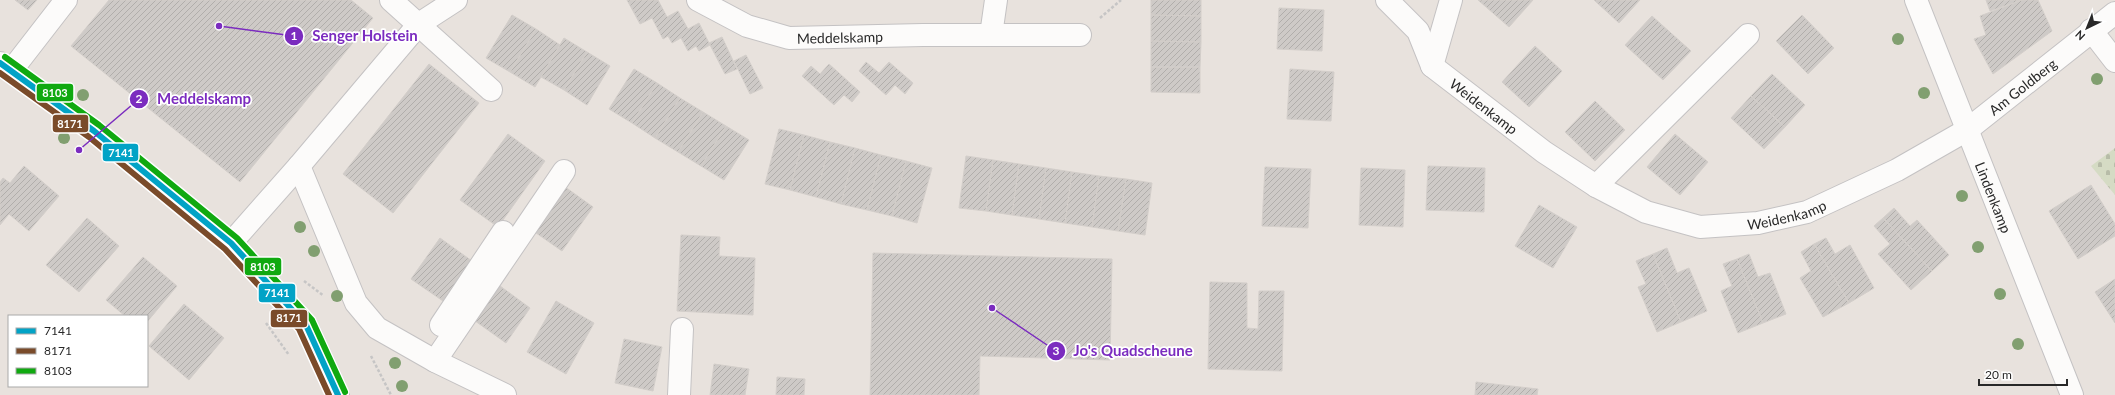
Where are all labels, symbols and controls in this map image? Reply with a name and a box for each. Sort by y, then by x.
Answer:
north arrow [2067,8,2107,48]
callout: Senger Holstein [284,23,426,50]
text: Senger Holstein [312,26,418,44]
street label: Meddelskamp [797,27,883,46]
text: 1 [291,28,298,43]
text: N [2072,28,2087,43]
street label: Am Goldberg [1985,54,2059,118]
street label: Weidenkamp [1447,74,1521,137]
line badge: 8103 [36,83,74,102]
callout: Meddelskamp [129,85,259,112]
text: 8103 [42,86,68,99]
text: Meddelskamp [157,89,251,107]
text: 2 [136,91,143,106]
line badge: 8171 [52,114,89,133]
text: 8171 [57,117,83,130]
line badge: 7141 [102,143,139,162]
text: 7141 [108,146,134,159]
street label: Lindenkamp [1972,159,2016,235]
street label: Weidenkamp [1747,196,1829,232]
line badge: 8103 [244,257,282,276]
text: 8103 [250,260,276,273]
line badge: 7141 [258,283,296,303]
text: 7141 [264,286,290,299]
line badge: 8171 [270,309,308,328]
text: 8171 [276,311,302,324]
legend [8,315,148,387]
text: 7141 [44,323,72,338]
callout: Jo's Quadscheune [1046,337,1201,364]
text: Jo's Quadscheune [1073,341,1193,359]
text: 8171 [44,343,72,358]
text: 3 [1053,343,1060,358]
scale bar [1979,361,2067,387]
text: 8103 [44,363,72,378]
text: 20 m [1985,367,2012,382]

